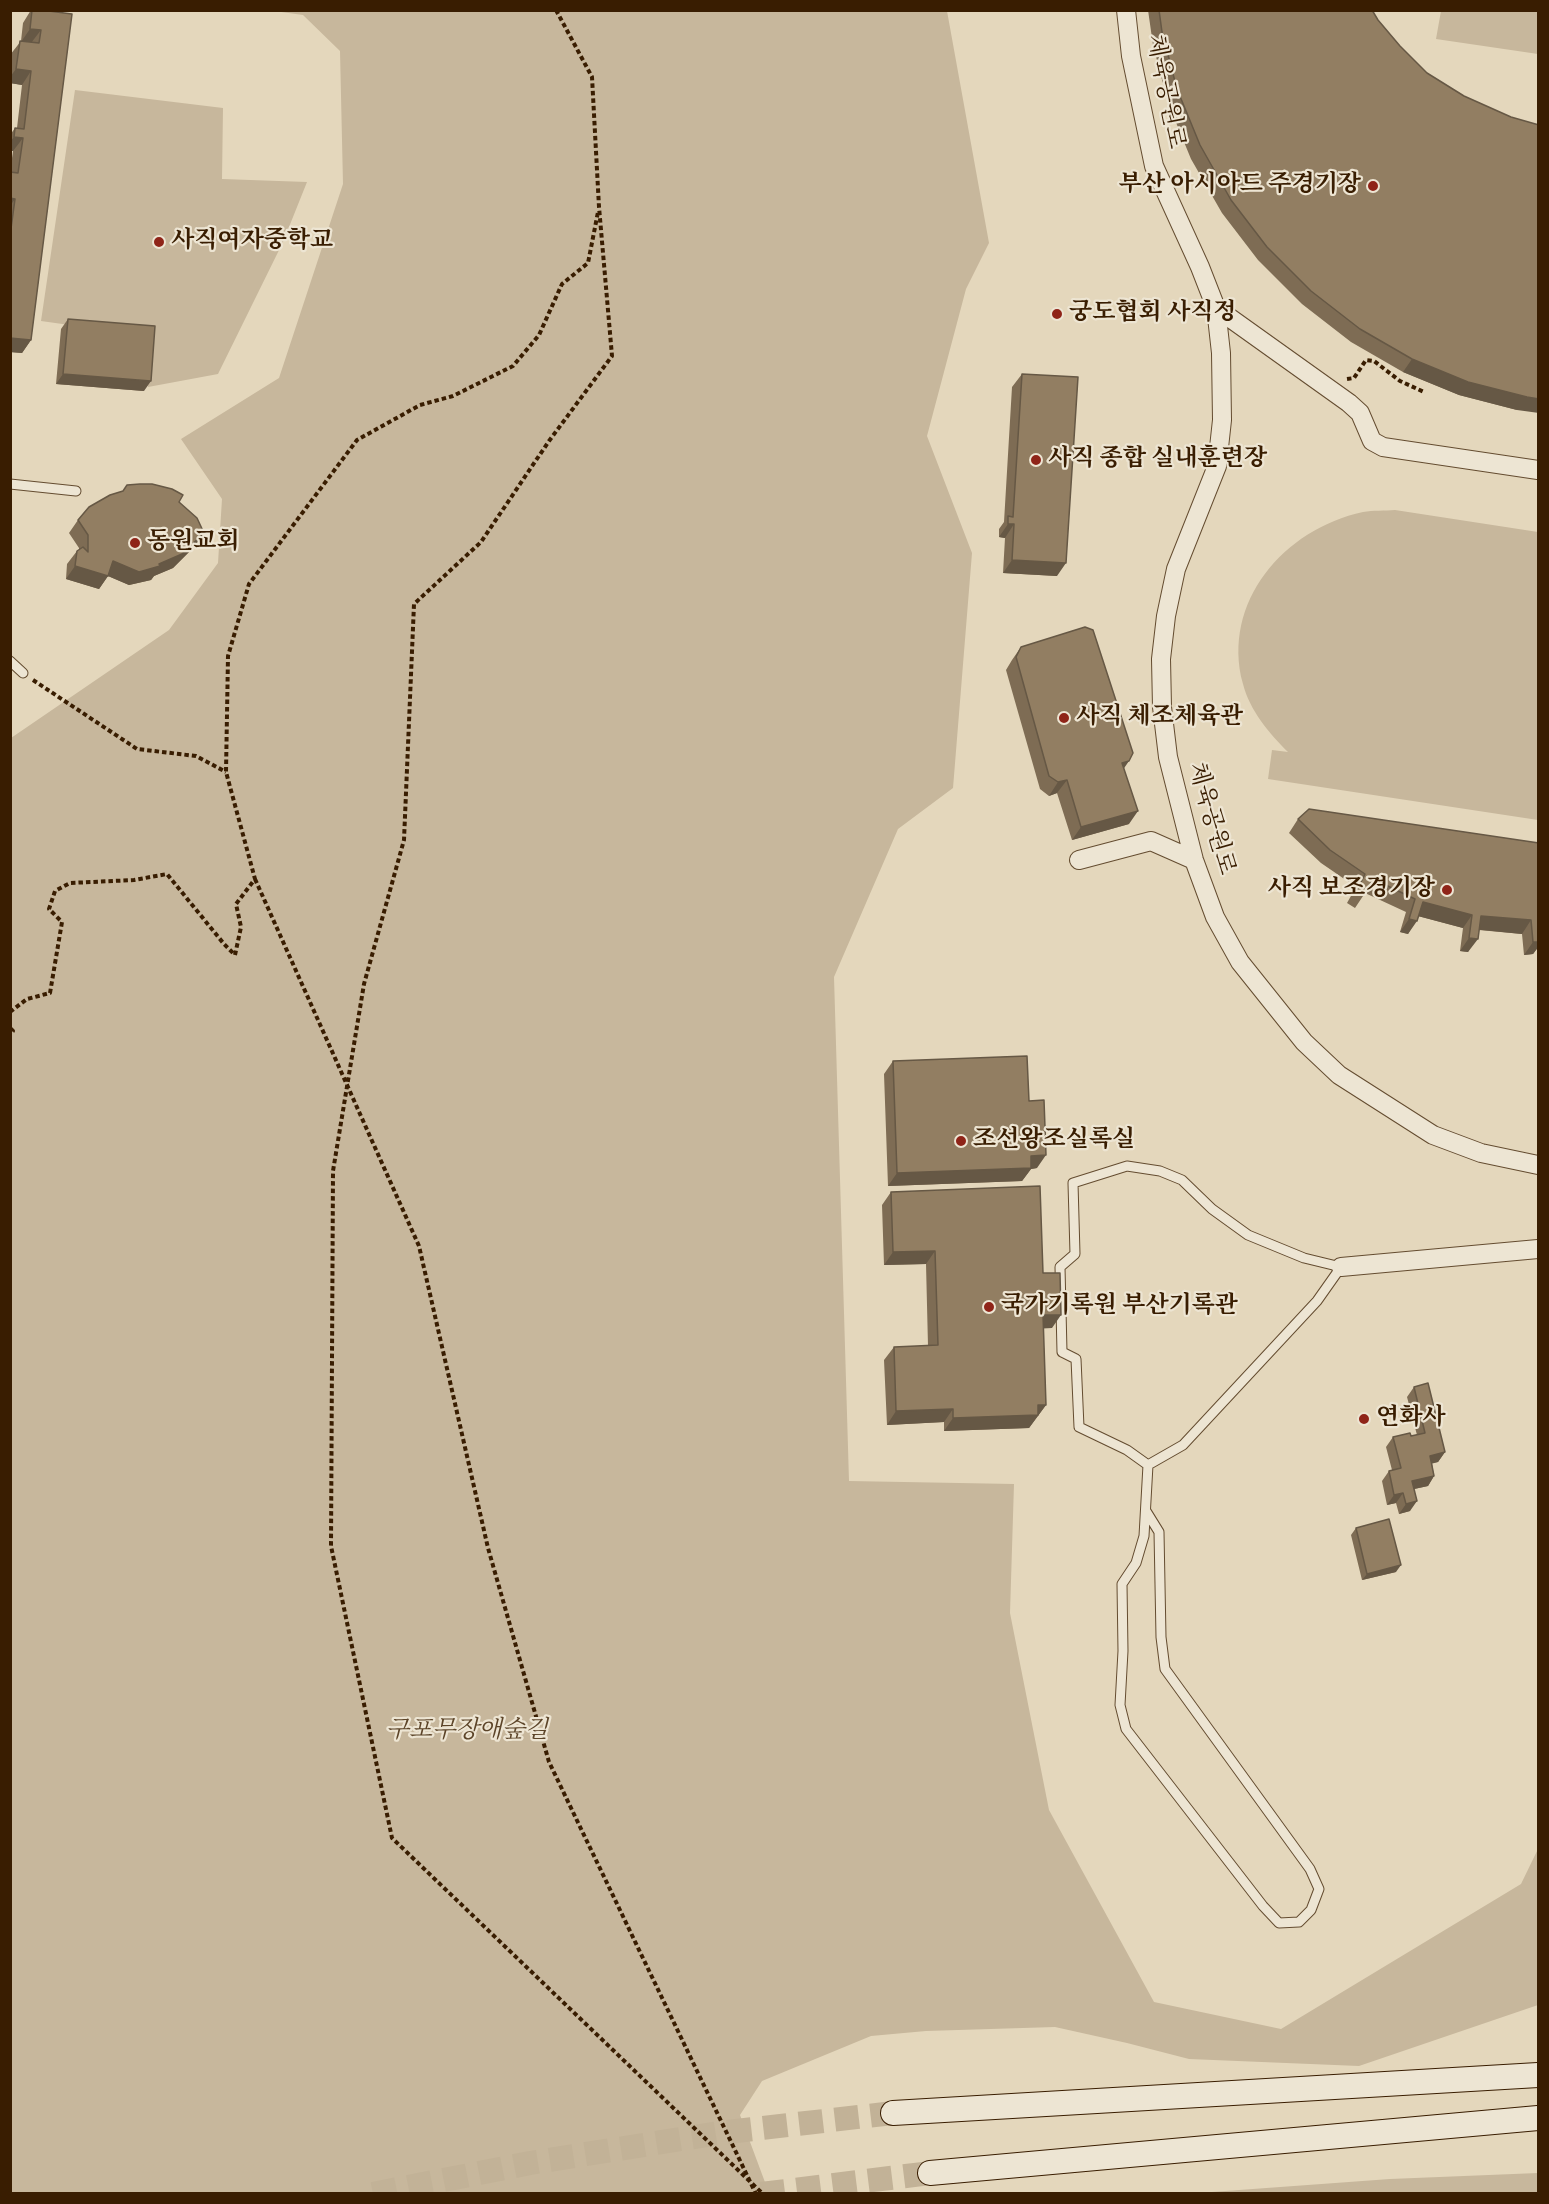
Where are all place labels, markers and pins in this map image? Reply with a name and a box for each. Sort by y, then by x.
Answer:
place label: 부산 아시아드 주경기장 [1119,172,1361,200]
marker: 부산 아시아드 주경기장 [1366,179,1380,193]
place label: 사직여자중학교 [171,228,333,256]
marker: 사직여자중학교 [152,235,166,249]
place label: 궁도협회 사직정 [1069,300,1237,328]
marker: 궁도협회 사직정 [1050,307,1064,321]
place label: 사직 종합 실내훈련장 [1048,446,1267,474]
marker: 사직 종합 실내훈련장 [1029,453,1043,467]
place label: 동원교회 [147,529,240,557]
marker: 동원교회 [128,536,142,550]
place label: 사직 체조체육관 [1076,704,1244,732]
marker: 사직 체조체육관 [1057,711,1071,725]
place label: 사직 보조경기장 [1267,876,1435,904]
marker: 사직 보조경기장 [1440,883,1454,897]
place label: 조선왕조실록실 [973,1127,1135,1155]
marker: 조선왕조실록실 [954,1134,968,1148]
place label: 국가기록원 부산기록관 [1001,1293,1238,1321]
marker: 국가기록원 부산기록관 [982,1300,996,1314]
place label: 연화사 [1376,1405,1446,1433]
marker: 연화사 [1357,1412,1371,1426]

